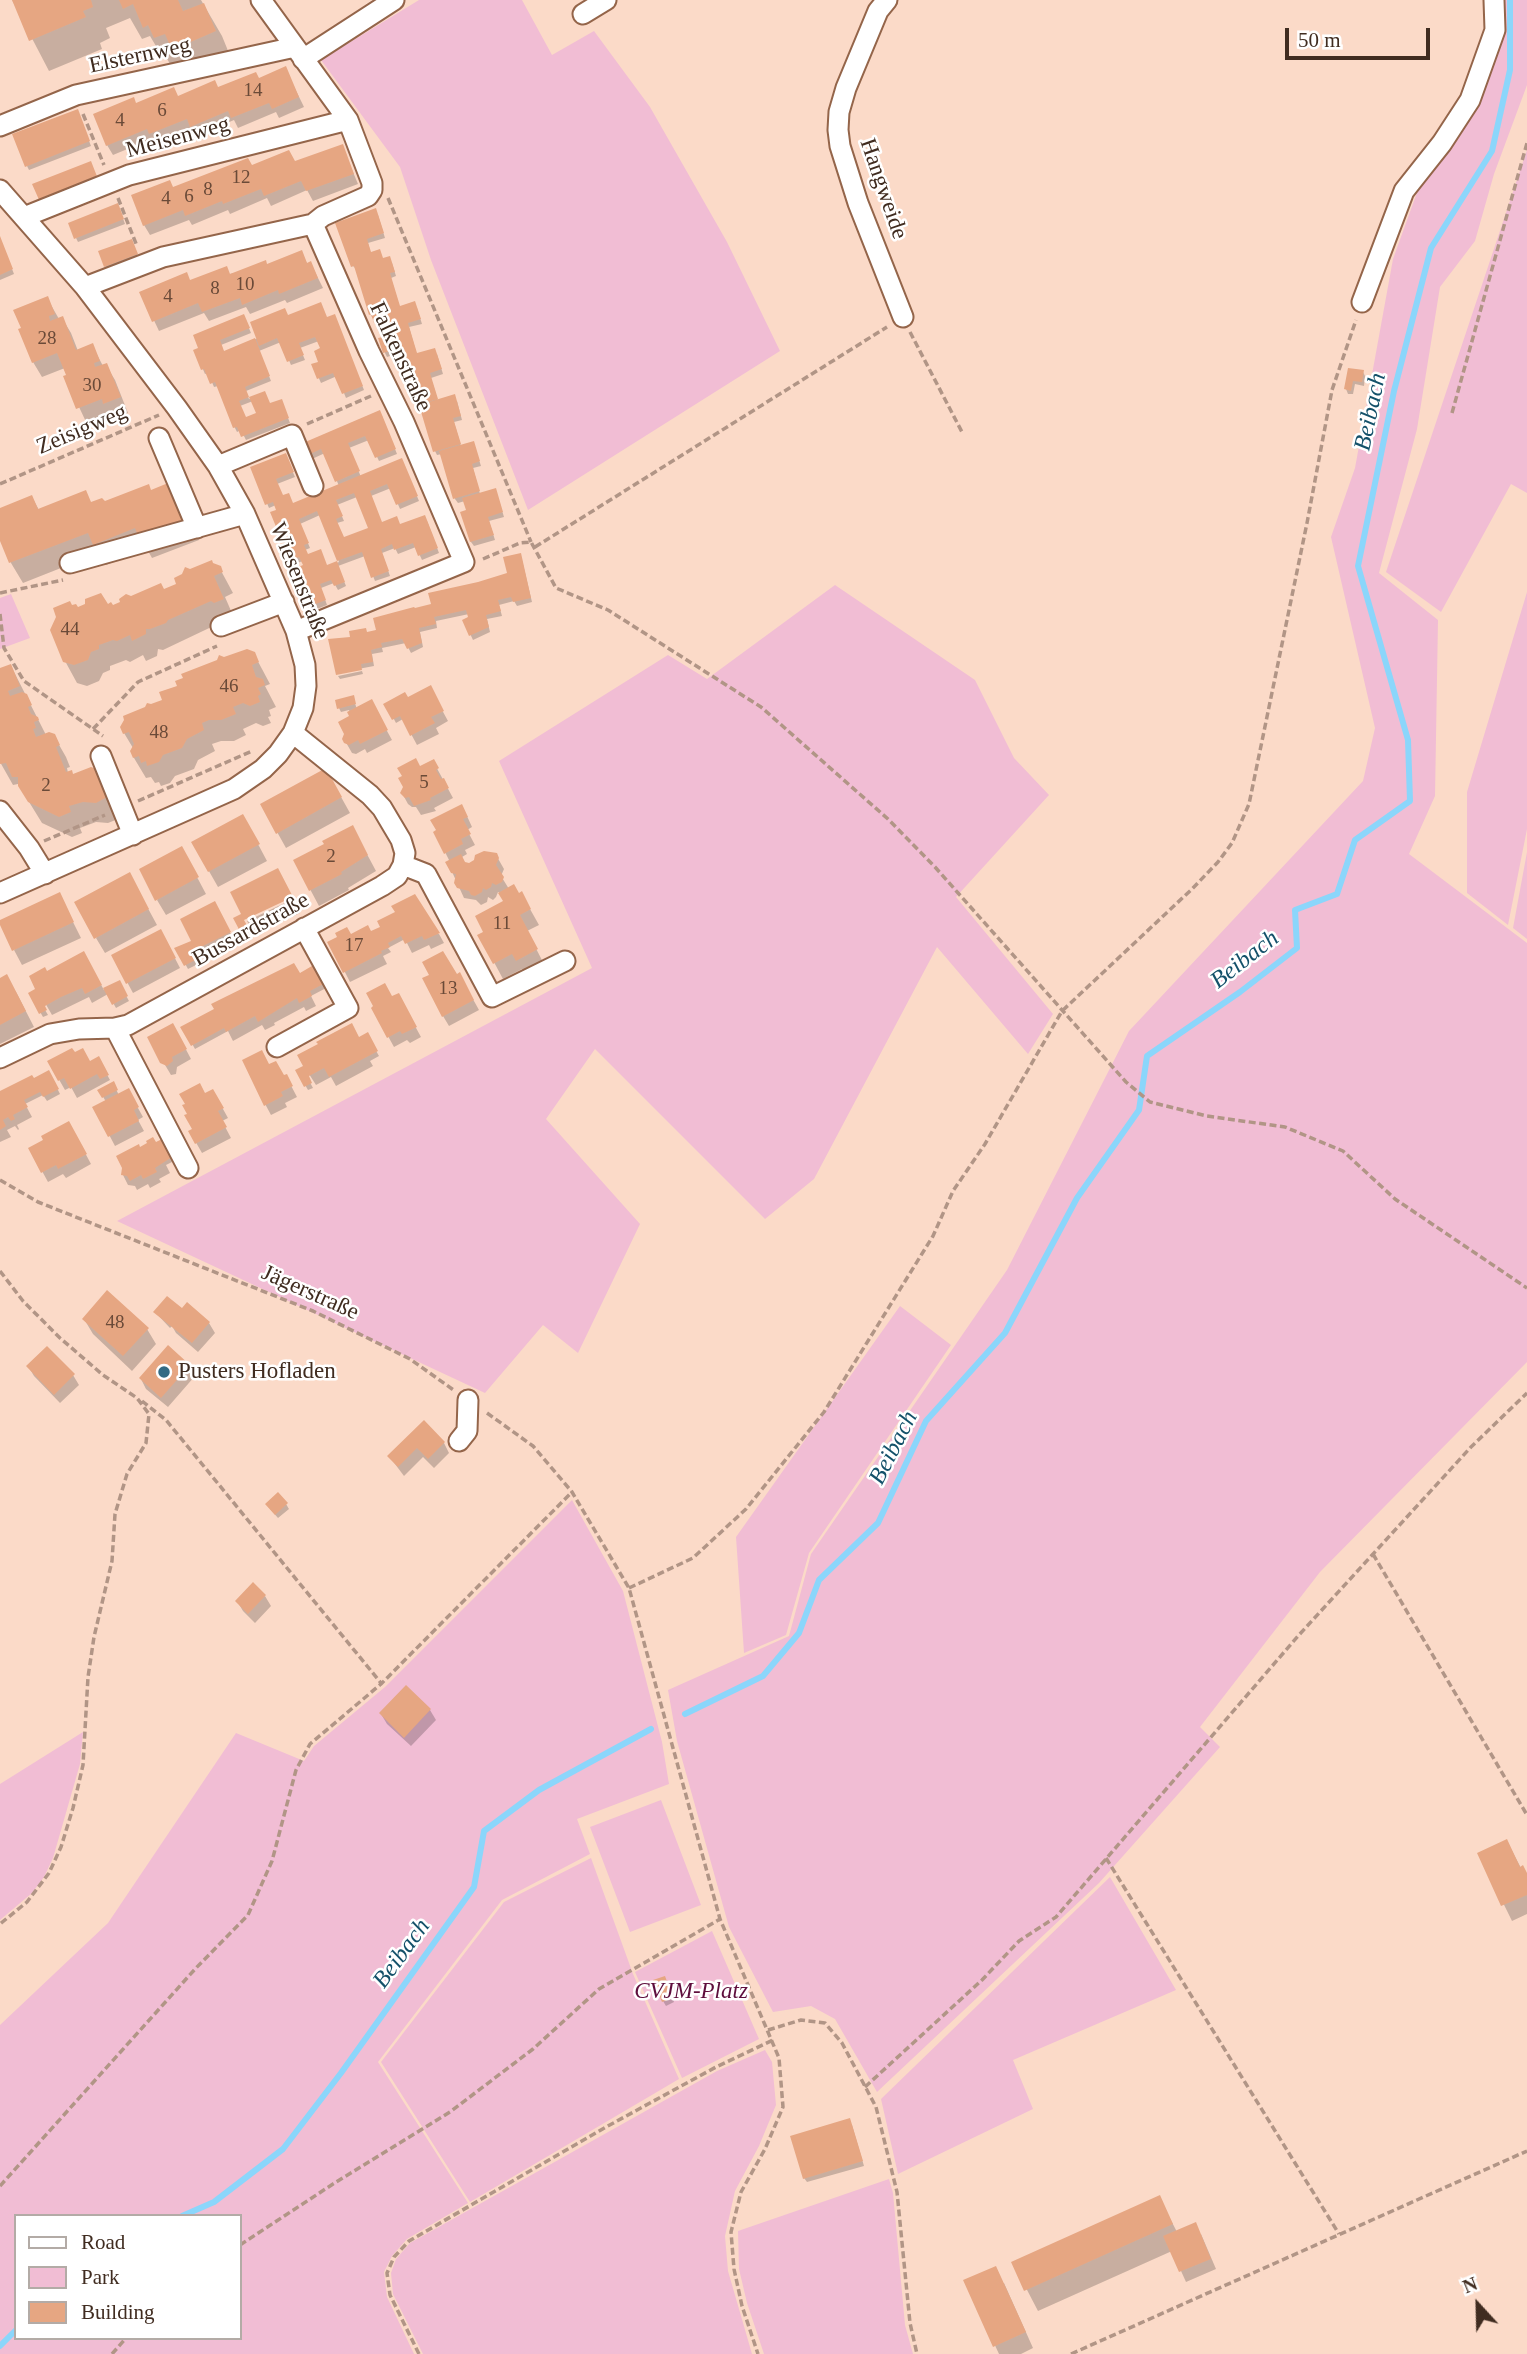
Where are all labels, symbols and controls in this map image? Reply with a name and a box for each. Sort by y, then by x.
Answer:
scale bar [1289,14,1434,58]
text: 50 m [1298,28,1341,52]
street label: Elsternweg [87,32,193,80]
house number: 14 [244,80,262,102]
house number: 6 [157,100,167,122]
house number: 4 [115,110,125,132]
street label: Meisenweg [123,111,233,165]
street label: Hangweide [853,135,913,243]
house number: 12 [232,167,250,189]
house number: 8 [203,179,213,201]
house number: 6 [184,186,194,208]
house number: 4 [161,188,171,210]
house number: 10 [236,274,254,296]
house number: 8 [210,278,220,300]
house number: 4 [163,286,173,308]
street label: Falkenstraße [363,298,437,416]
house number: 28 [38,328,56,350]
water label: Beibach [1349,371,1393,453]
house number: 30 [82,375,102,397]
street label: Zeisigweg [33,399,131,461]
street label: Wiesenstraße [263,519,335,643]
house number: 44 [60,619,80,641]
house number: 46 [220,676,238,698]
house number: 48 [150,722,168,744]
house number: 5 [419,772,429,794]
house number: 2 [41,775,51,797]
house number: 2 [326,846,336,868]
street label: Bussardstraße [188,887,314,973]
house number: 11 [493,913,511,935]
water label: Beibach [1205,924,1285,996]
house number: 17 [344,935,363,957]
house number: 13 [438,978,458,1000]
street label: Jägerstraße [257,1259,363,1327]
house number: 48 [105,1312,124,1334]
place label: Pusters Hofladen [178,1358,336,1386]
marker: Pusters Hofladen [156,1364,172,1380]
water label: Beibach [863,1406,925,1490]
water label: Beibach [367,1914,437,1994]
park label: CVJM-Platz [634,1978,748,2006]
legend [14,2214,242,2340]
text: Road [81,2230,125,2254]
text: Park [81,2265,120,2289]
north arrow [1443,2270,1513,2340]
text: N [1460,2273,1480,2297]
text: Building [81,2300,155,2324]

